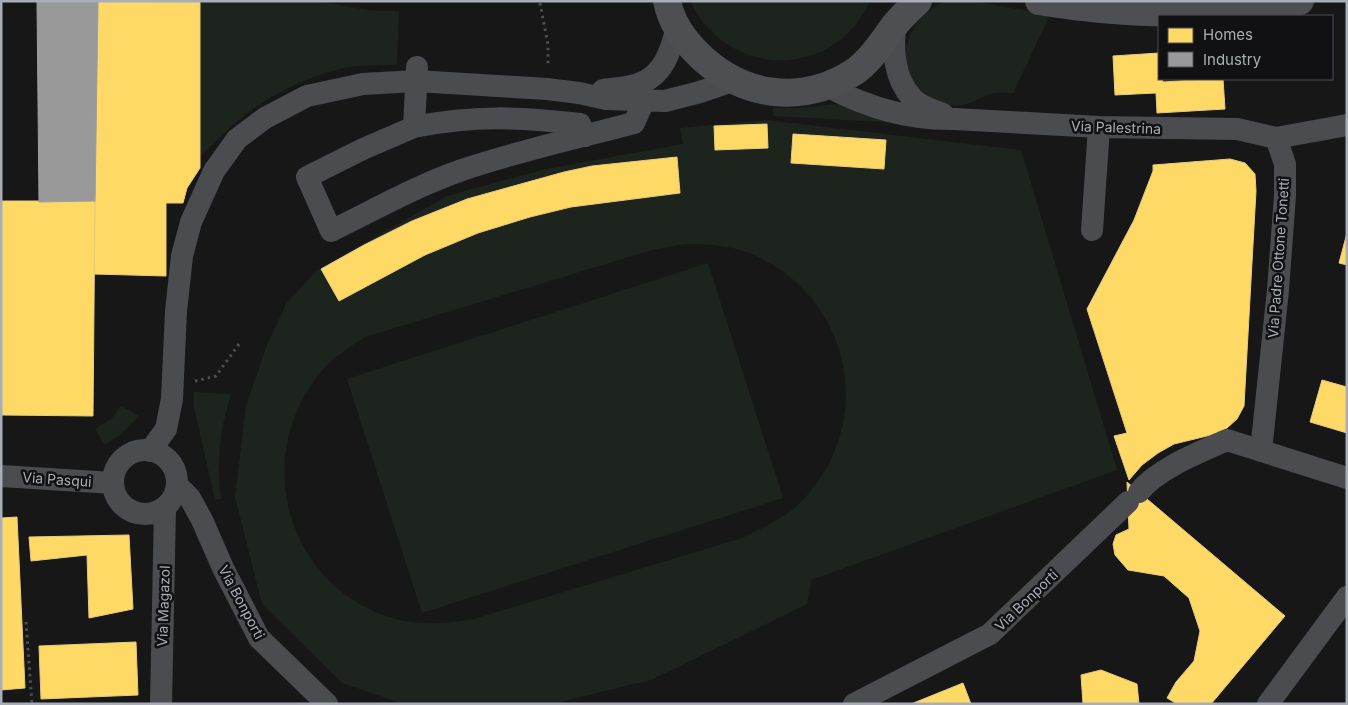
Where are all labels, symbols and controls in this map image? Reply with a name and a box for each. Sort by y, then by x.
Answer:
legend [1158,15,1333,80]
text: Homes [1203,25,1253,44]
text: Industry [1203,50,1262,69]
street label: Via Palestrina [1071,117,1161,137]
street label: Via Padre Ottone Tonetti [1264,177,1292,339]
street label: Via Pasqui [22,468,92,490]
street label: Via Bonporti [215,562,269,642]
street label: Via Magazol [153,565,173,647]
street label: Via Bonporti [991,566,1061,634]

